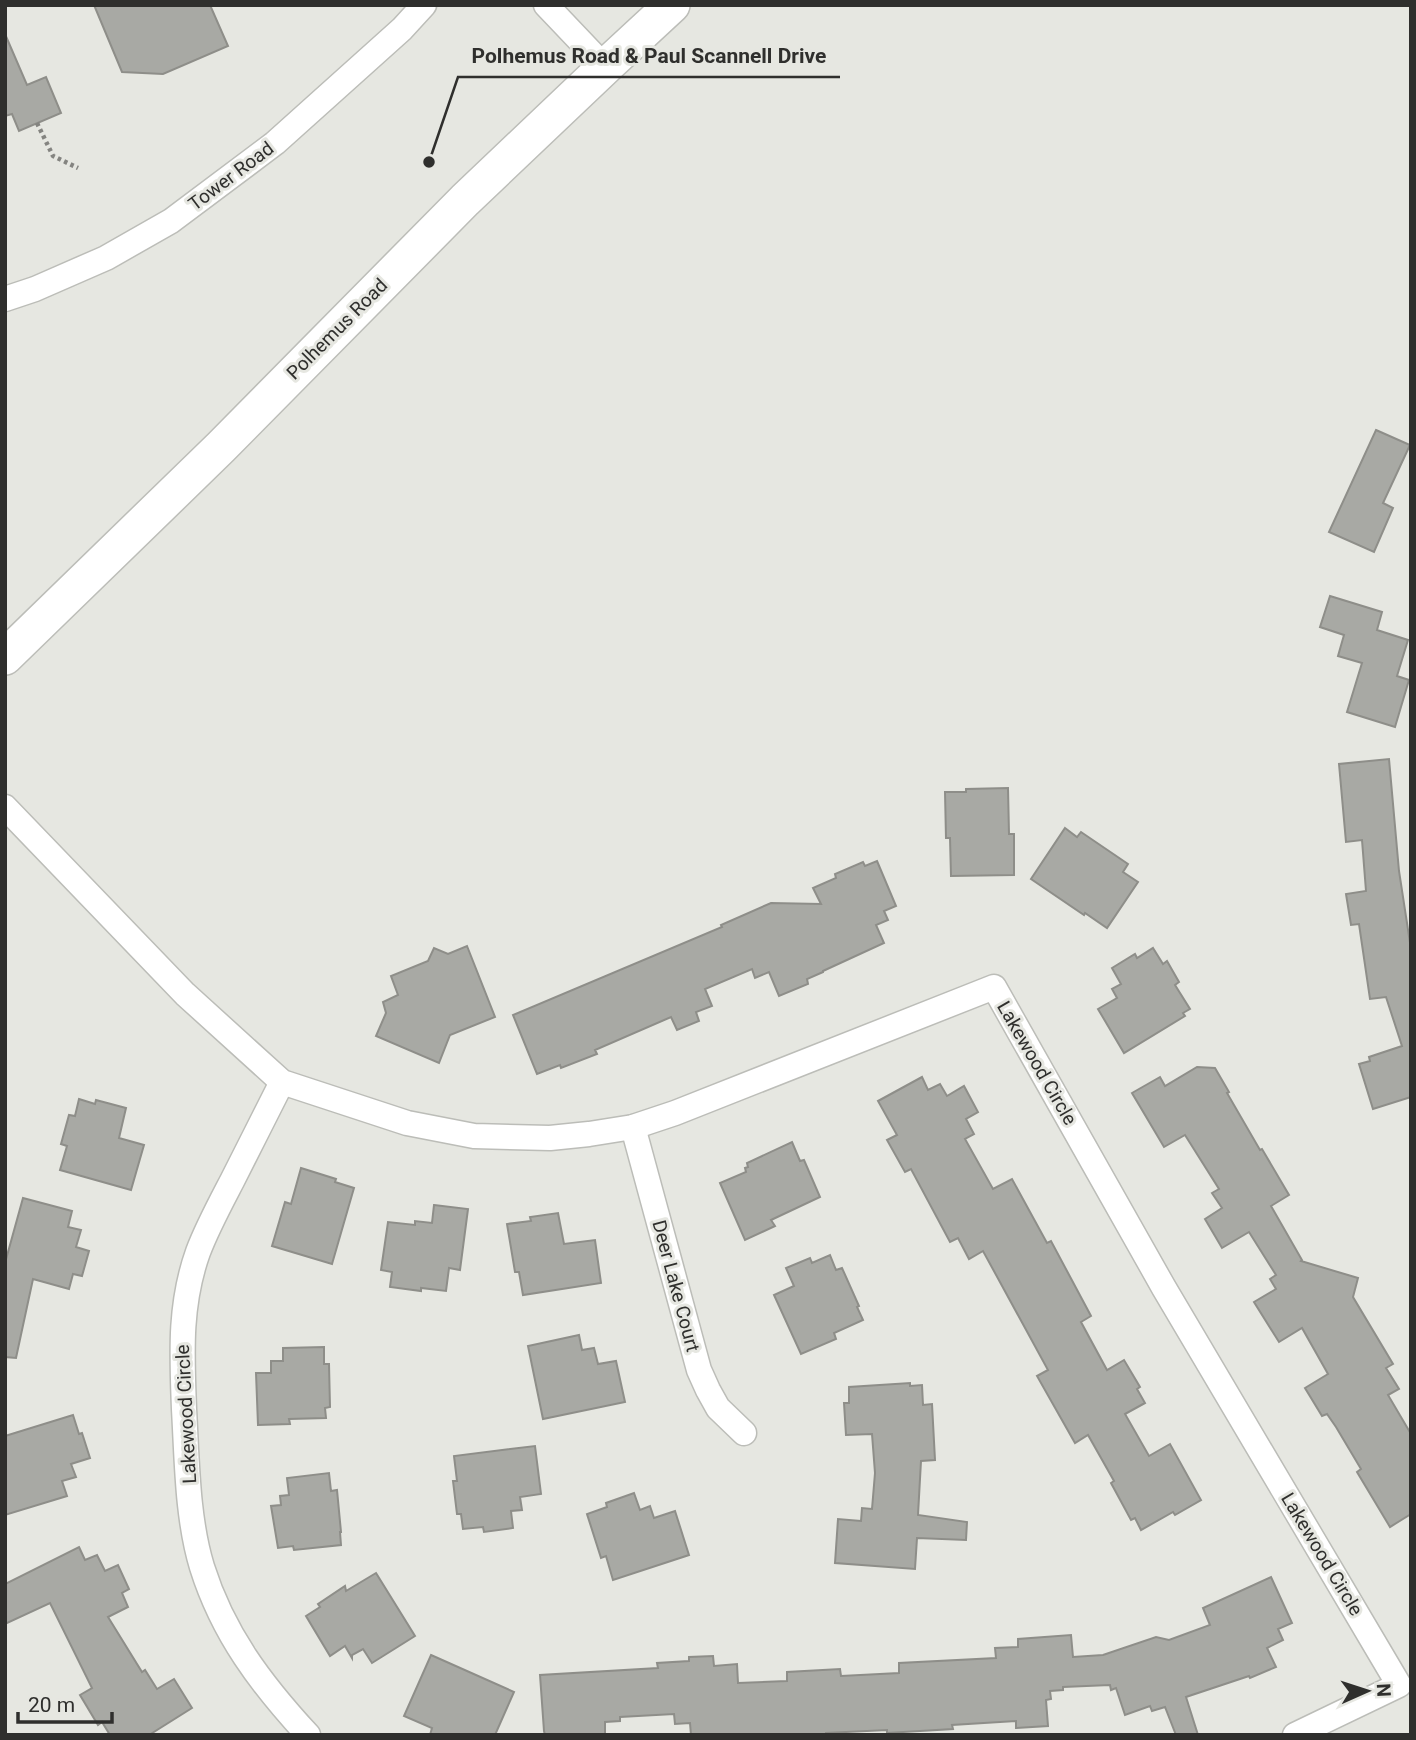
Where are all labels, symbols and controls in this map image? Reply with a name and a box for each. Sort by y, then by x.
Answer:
callout: Polhemus Road & Paul Scannell Drive [458,35,840,77]
text: Polhemus Road & Paul Scannell Drive [472,44,826,68]
street label: Tower Road [184,137,278,215]
street label: Polhemus Road [282,274,392,384]
street label: Lakewood Circle [992,997,1082,1129]
street label: Deer Lake Court [647,1218,705,1354]
street label: Lakewood Circle [171,1344,201,1484]
street label: Lakewood Circle [1276,1488,1368,1620]
north arrow [1332,1656,1402,1726]
scale bar [18,1680,112,1724]
text: N [1372,1683,1395,1697]
text: 20 m [28,1693,75,1717]

